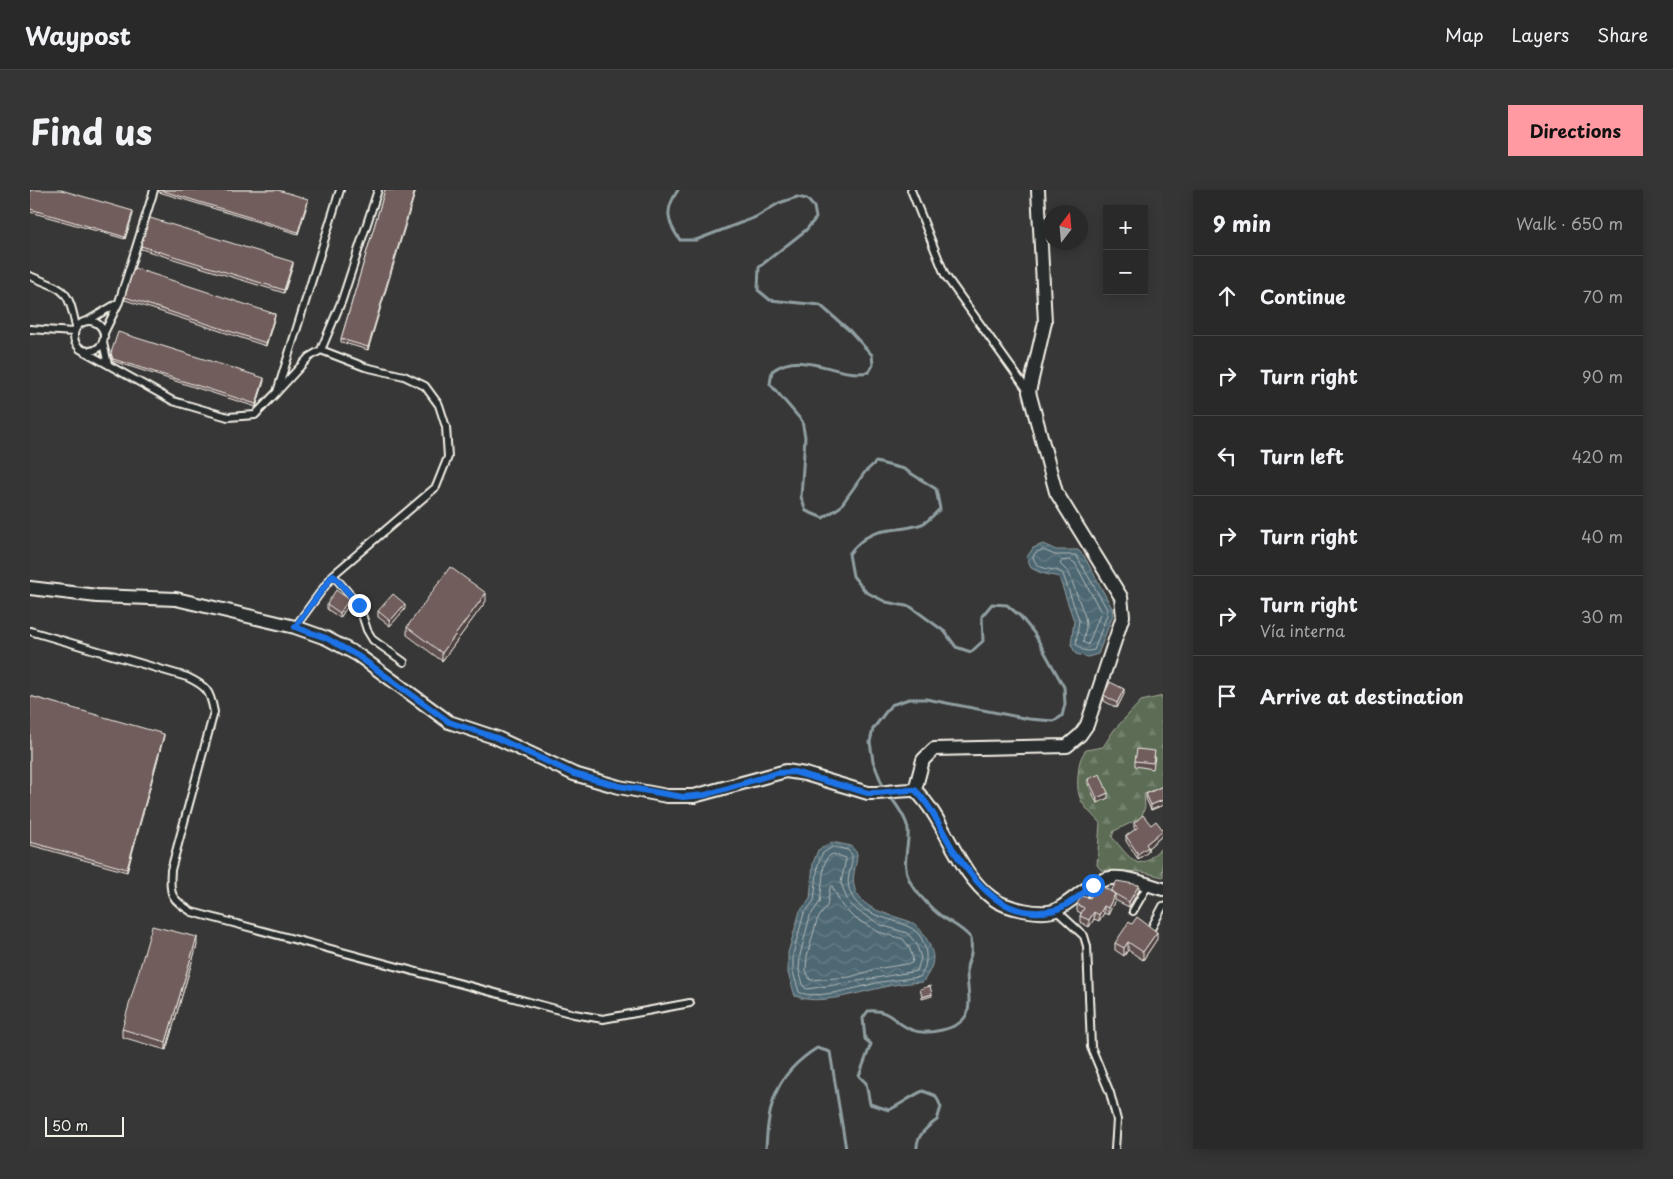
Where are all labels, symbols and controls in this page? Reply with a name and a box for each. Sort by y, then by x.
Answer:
text: Waypost [25,17,131,53]
text: Map [1445,21,1484,48]
text: Layers [1512,21,1569,48]
text: Share [1597,21,1648,48]
text: Find us [30,104,152,157]
button: Directions [1508,105,1643,156]
north arrow [1043,205,1088,250]
map controls [1103,205,1148,295]
button: + [1103,205,1148,250]
text: 9 min [1213,207,1271,239]
text: Walk · 650 m [1516,211,1623,235]
button: − [1103,250,1148,295]
icon: ahead [1213,282,1241,310]
text: Continue [1260,282,1346,310]
text: 70 m [1583,284,1623,308]
icon: right [1213,362,1241,390]
text: Turn right [1260,362,1358,390]
text: 90 m [1582,364,1623,388]
icon: left [1213,442,1241,470]
text: Turn left [1260,442,1344,470]
text: 420 m [1572,444,1623,468]
icon: right [1213,522,1241,550]
text: Turn right [1260,522,1358,550]
text: 40 m [1581,524,1623,548]
text: Turn right [1260,590,1358,618]
route end [348,594,371,617]
icon: right [1213,602,1241,630]
text: 30 m [1581,604,1623,628]
text: Vía interna [1260,618,1345,642]
icon: arrive [1213,682,1241,710]
text: Arrive at destination [1260,682,1464,710]
route start [1082,874,1105,897]
scale bar [45,1114,124,1137]
text: 50 m [52,1115,88,1136]

